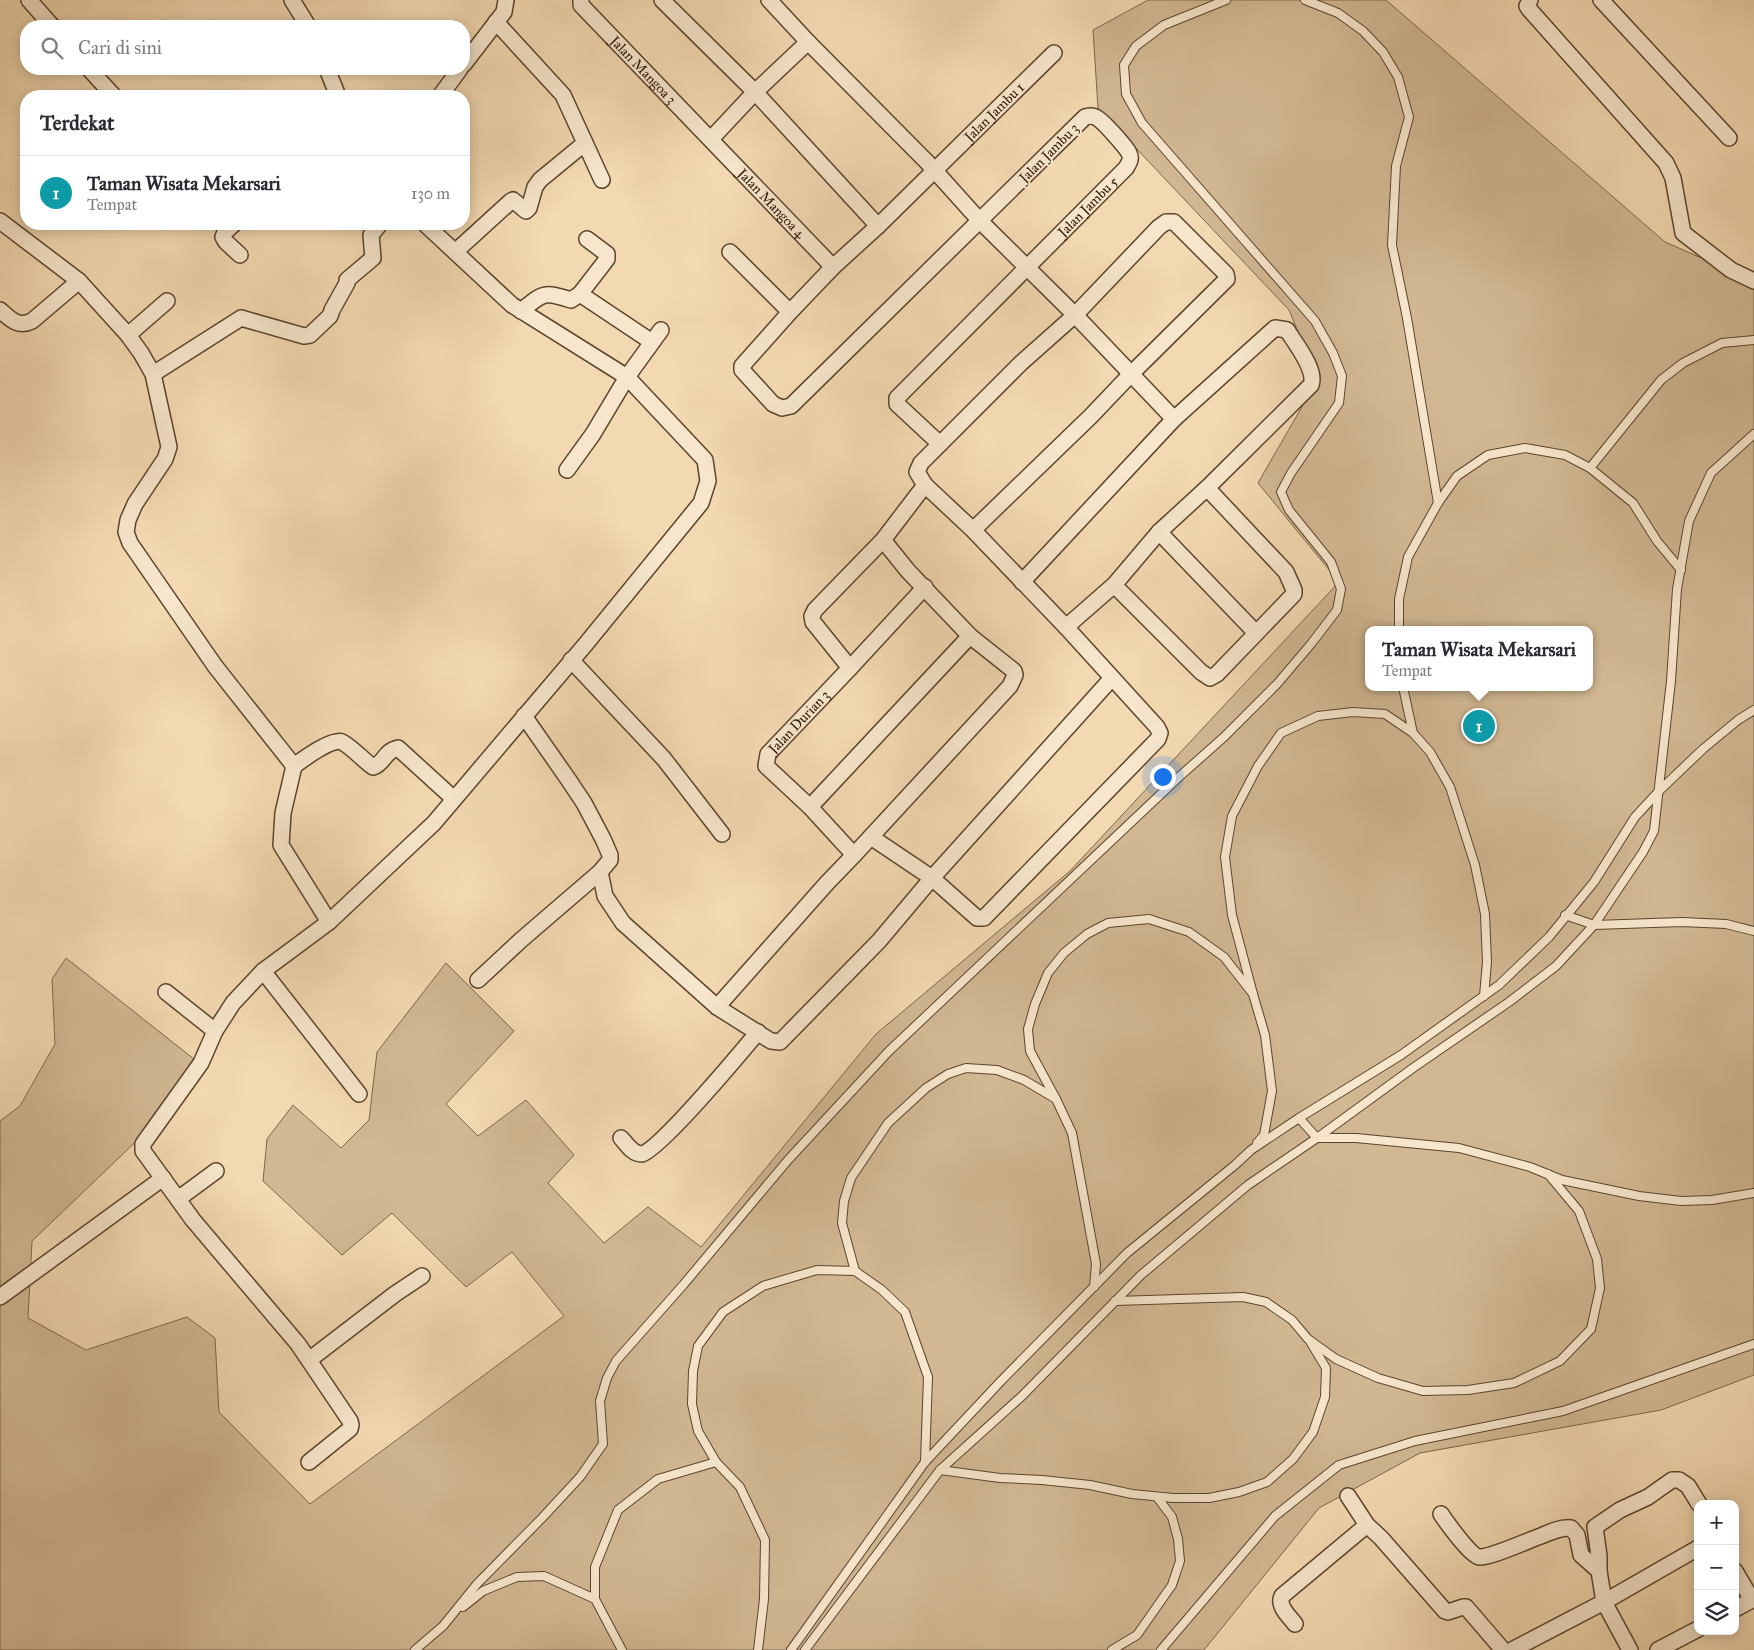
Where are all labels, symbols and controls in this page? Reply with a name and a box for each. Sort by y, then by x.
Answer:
search box [20,20,470,75]
street label: Jalan Mangoa 3 [605,31,680,107]
icon: search [38,34,66,62]
text: Cari di sini [78,36,162,59]
street label: Jalan Jambu 1 [959,78,1028,147]
text: Terdekat [40,110,114,136]
street label: Jalan Jambu 3 [1014,120,1083,188]
street label: Jalan Mangoa 4 [732,163,810,242]
text: Taman Wisata Mekarsari [87,172,281,195]
street label: Jalan Jambu 5 [1053,172,1122,242]
text: 1 [53,184,59,203]
text: 130 m [411,184,450,203]
text: Tempat [87,195,137,214]
popup [1365,626,1593,691]
text: Taman Wisata Mekarsari [1382,638,1576,661]
text: Tempat [1382,661,1432,680]
street label: Jalan Durian 3 [763,686,833,759]
pin: 1 [1463,707,1495,745]
your location [1150,764,1176,790]
map controls [1694,1500,1739,1635]
button: + [1694,1500,1739,1545]
button: − [1694,1545,1739,1590]
button: layers [1694,1590,1739,1635]

